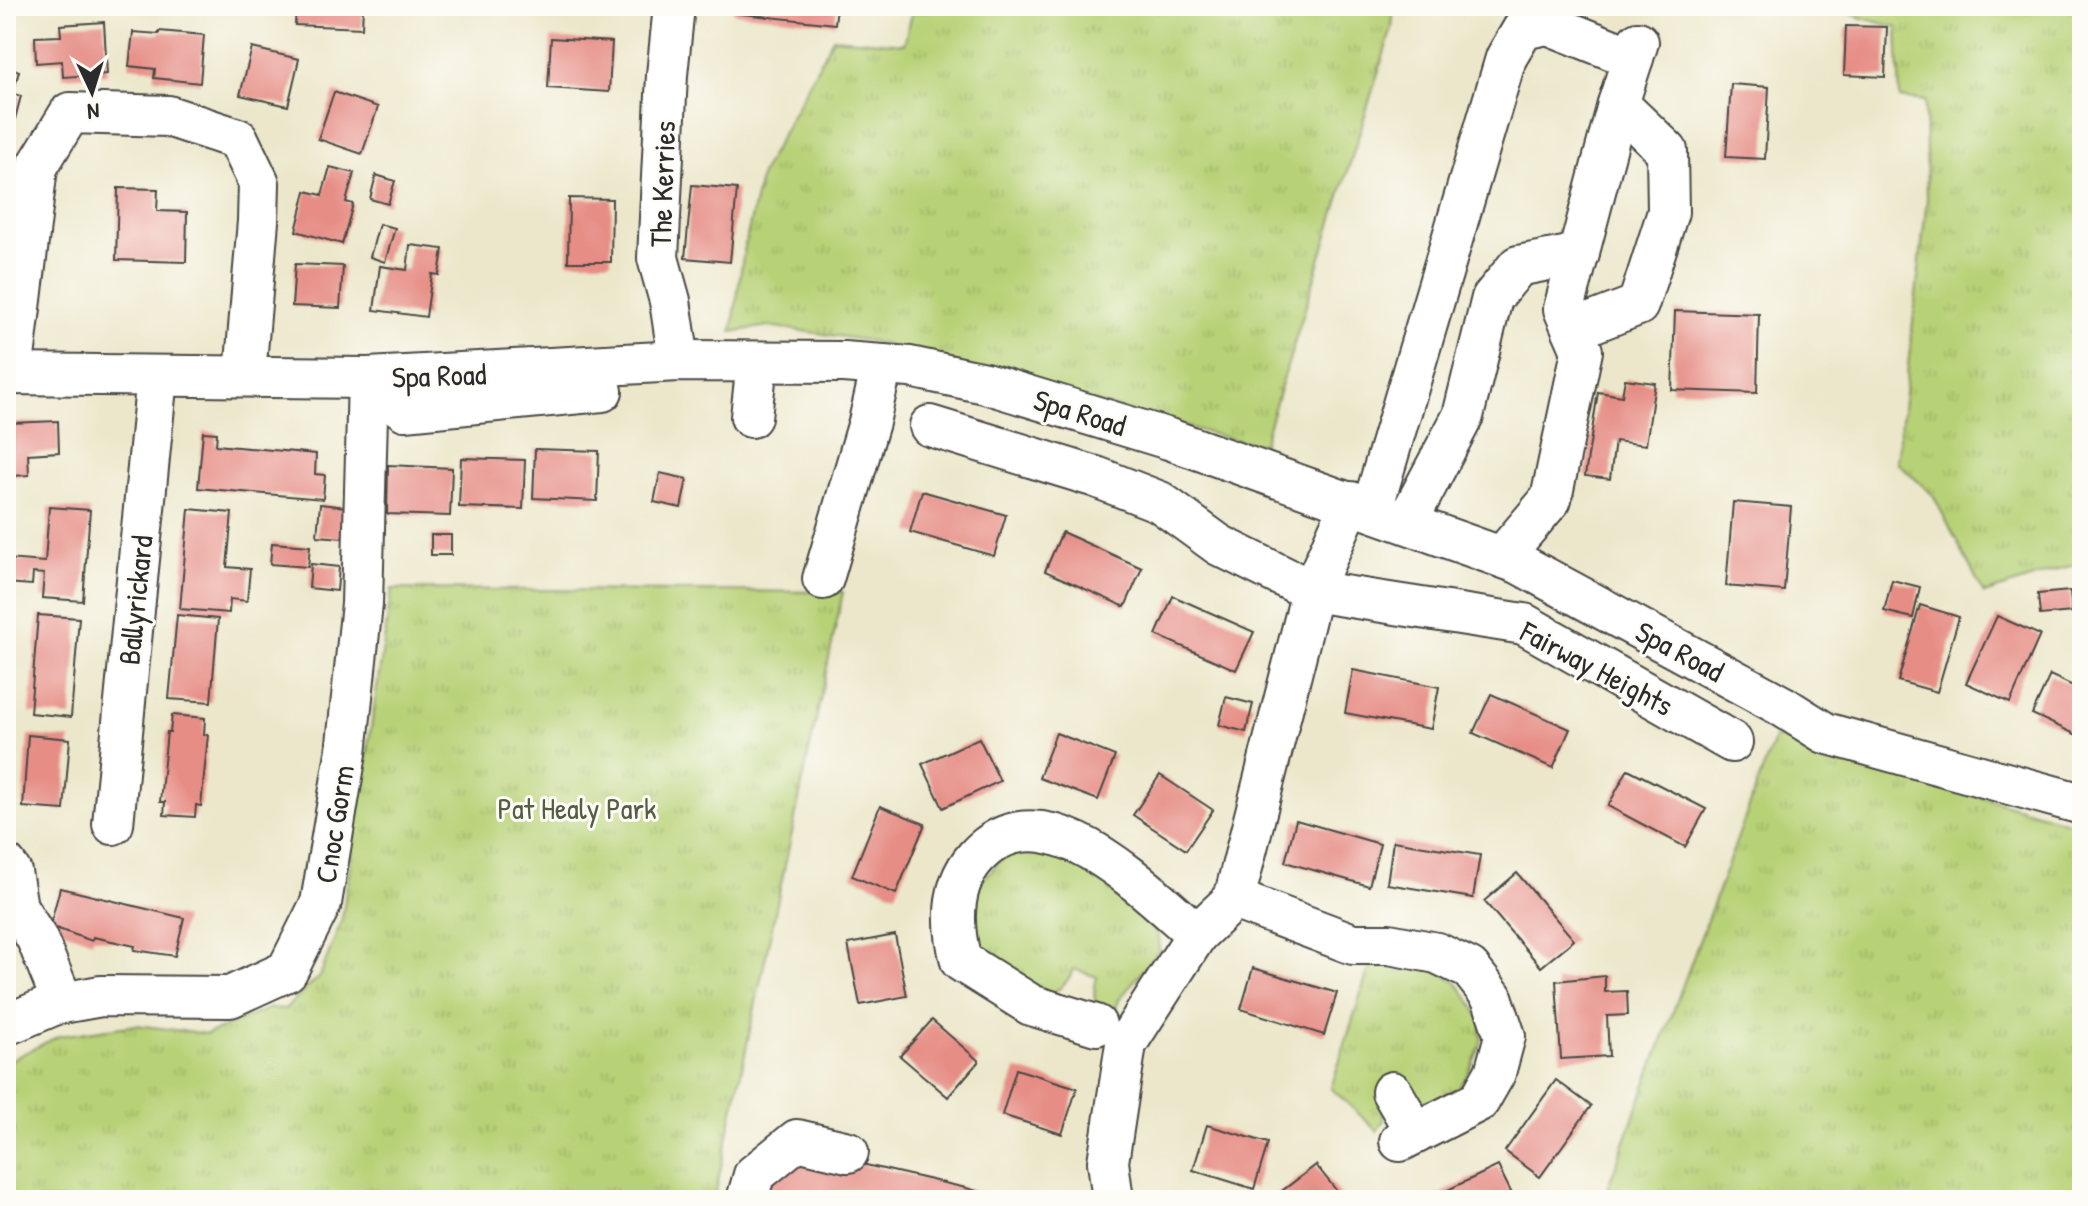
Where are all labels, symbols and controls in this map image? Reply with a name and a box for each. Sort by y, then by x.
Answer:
north arrow [52,52,132,132]
text: N [86,97,100,127]
street label: The Kerries [640,120,684,248]
street label: Spa Road [391,353,487,397]
street label: Spa Road [1029,379,1131,445]
street label: Ballyrickard [108,533,162,667]
street label: Fairway Heights [1513,611,1680,725]
street label: Spa Road [1629,611,1731,691]
street label: Cnoc Gorm [305,762,363,886]
park label: Pat Healy Park [498,788,656,828]

